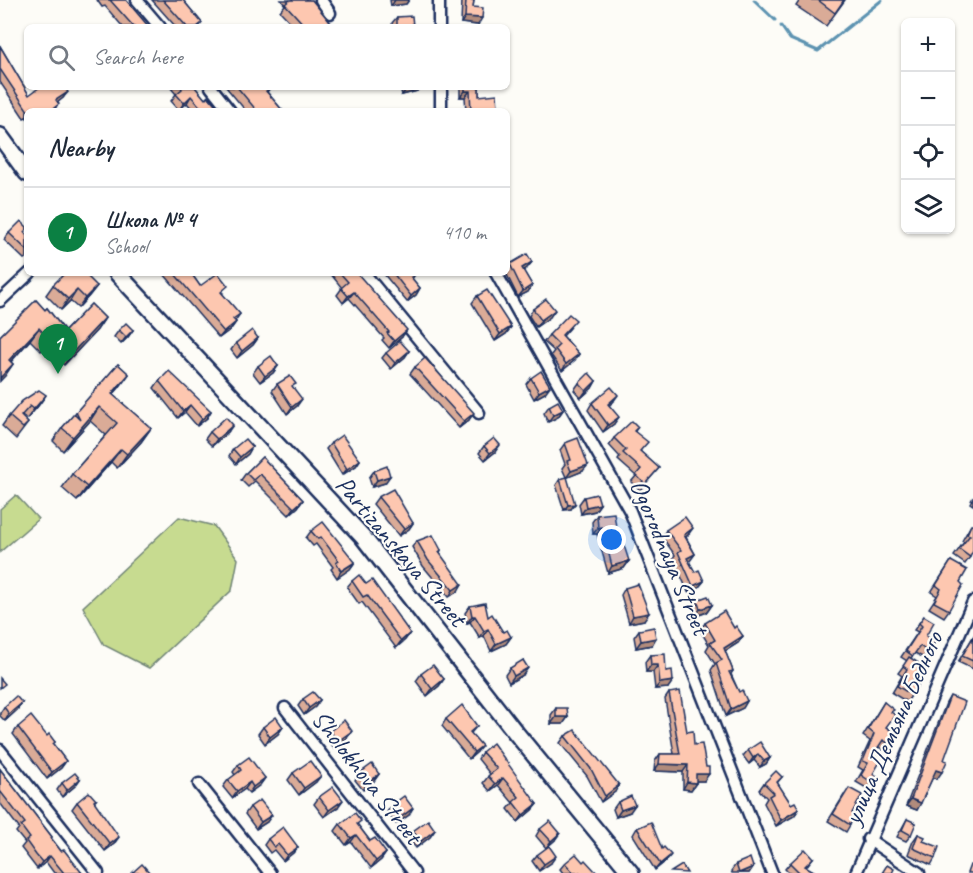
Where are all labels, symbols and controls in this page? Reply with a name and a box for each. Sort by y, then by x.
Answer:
map controls [901,18,955,234]
button: + [901,18,955,72]
search box [24,24,510,90]
icon: search [45,41,78,74]
text: Search here [93,43,183,71]
button: − [901,72,955,126]
button: locate [901,126,955,180]
text: Nearby [48,131,113,164]
button: layers [901,180,955,234]
text: Школа № 4 [105,206,196,234]
text: 1 [63,220,72,245]
text: 410 m [443,220,486,245]
text: School [105,234,148,259]
pin: 1 [38,324,78,374]
street label: Partizanskaya Street [328,469,475,635]
street label: Ogorodnaya Street [622,474,718,642]
your location [597,525,626,554]
street label: улица Демьяна Бедного [835,625,951,831]
street label: Sholokhova Street [304,703,431,853]

